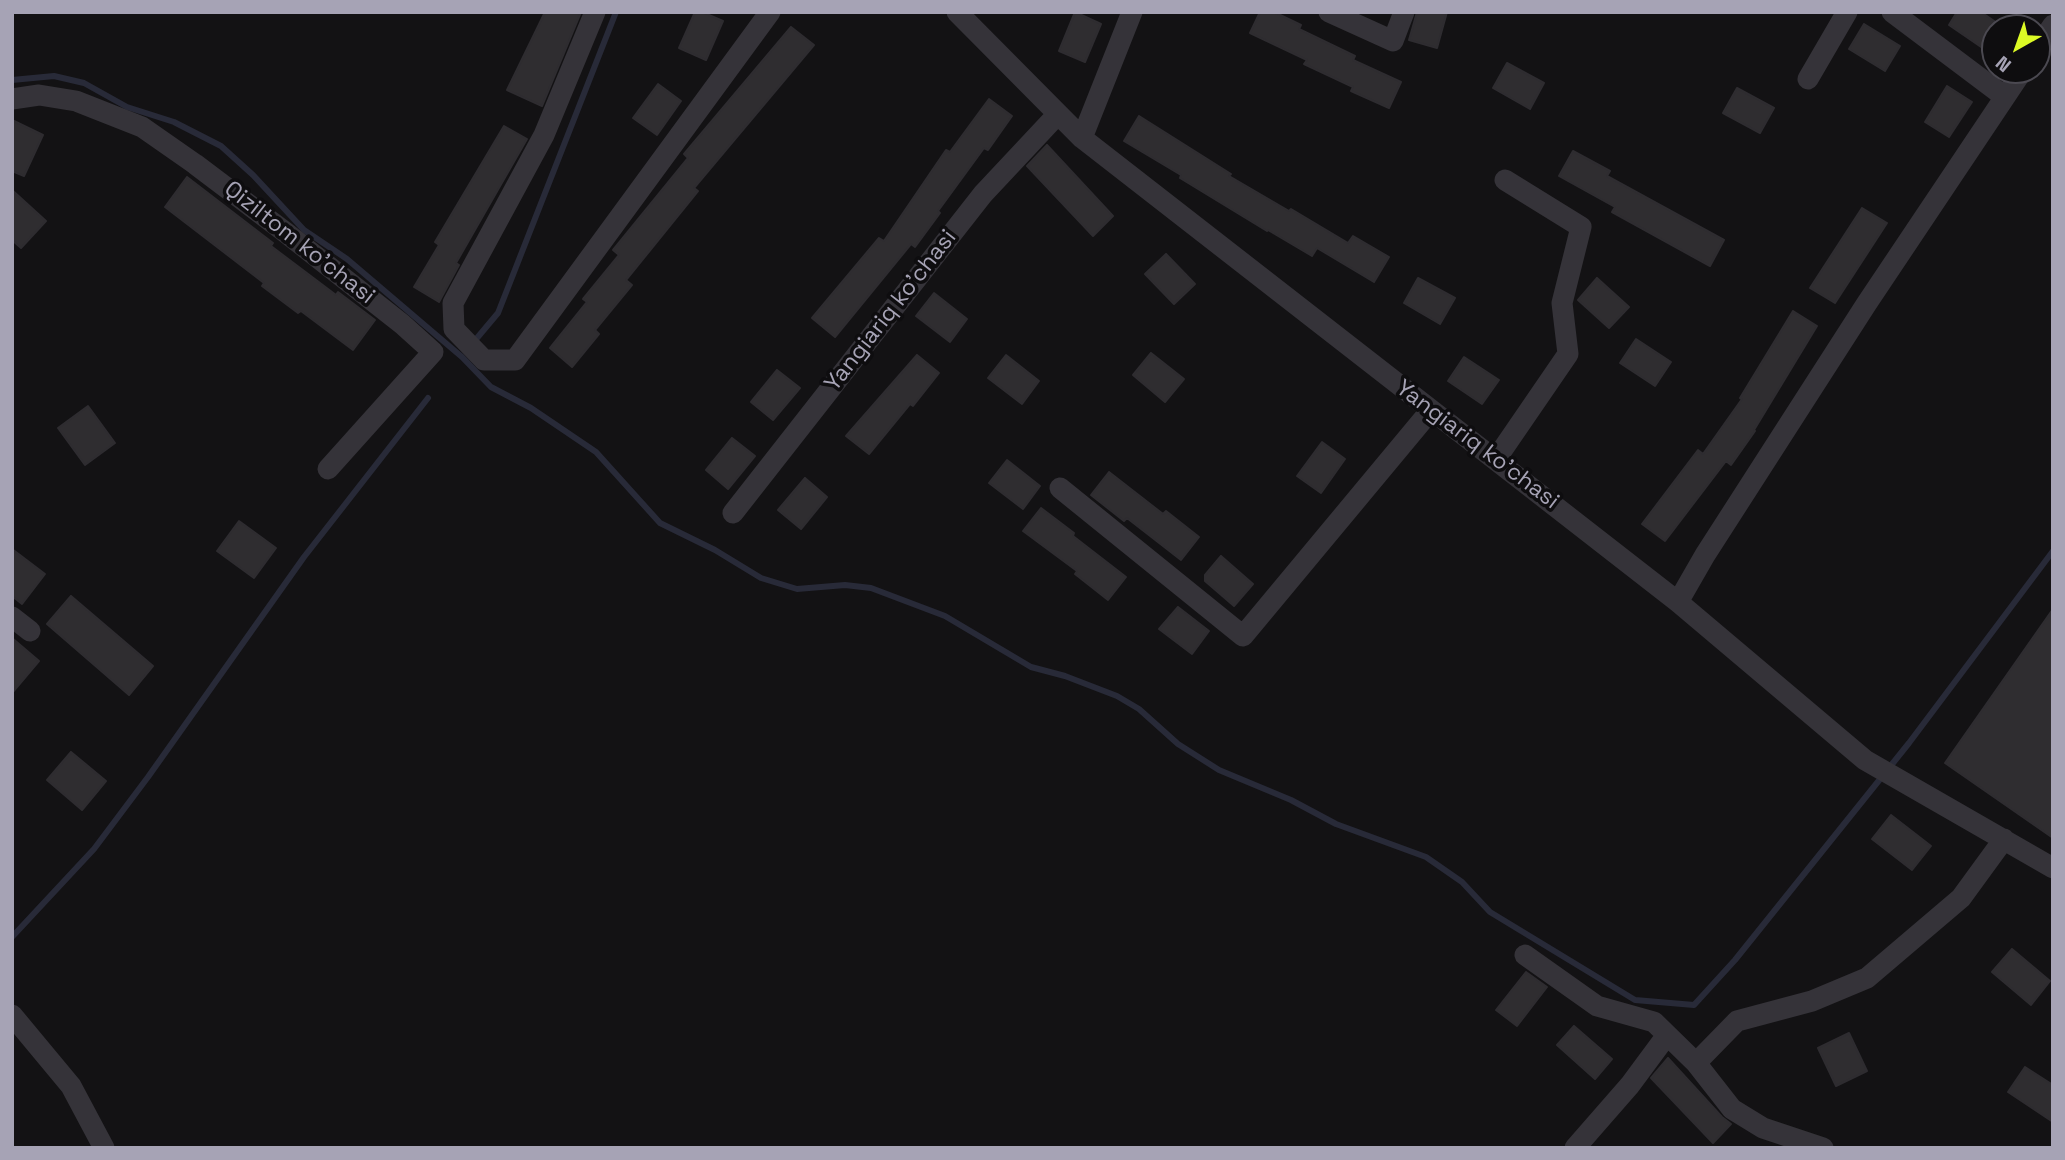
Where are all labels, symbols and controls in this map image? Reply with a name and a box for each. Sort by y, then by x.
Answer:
north arrow [1981,14,2051,84]
text: N [1991,50,2016,78]
street label: Qiziltom ko'chasi [218,176,380,310]
street label: Yangiariq ko'chasi [819,225,963,397]
street label: Yangiariq ko'chasi [1390,375,1564,515]

